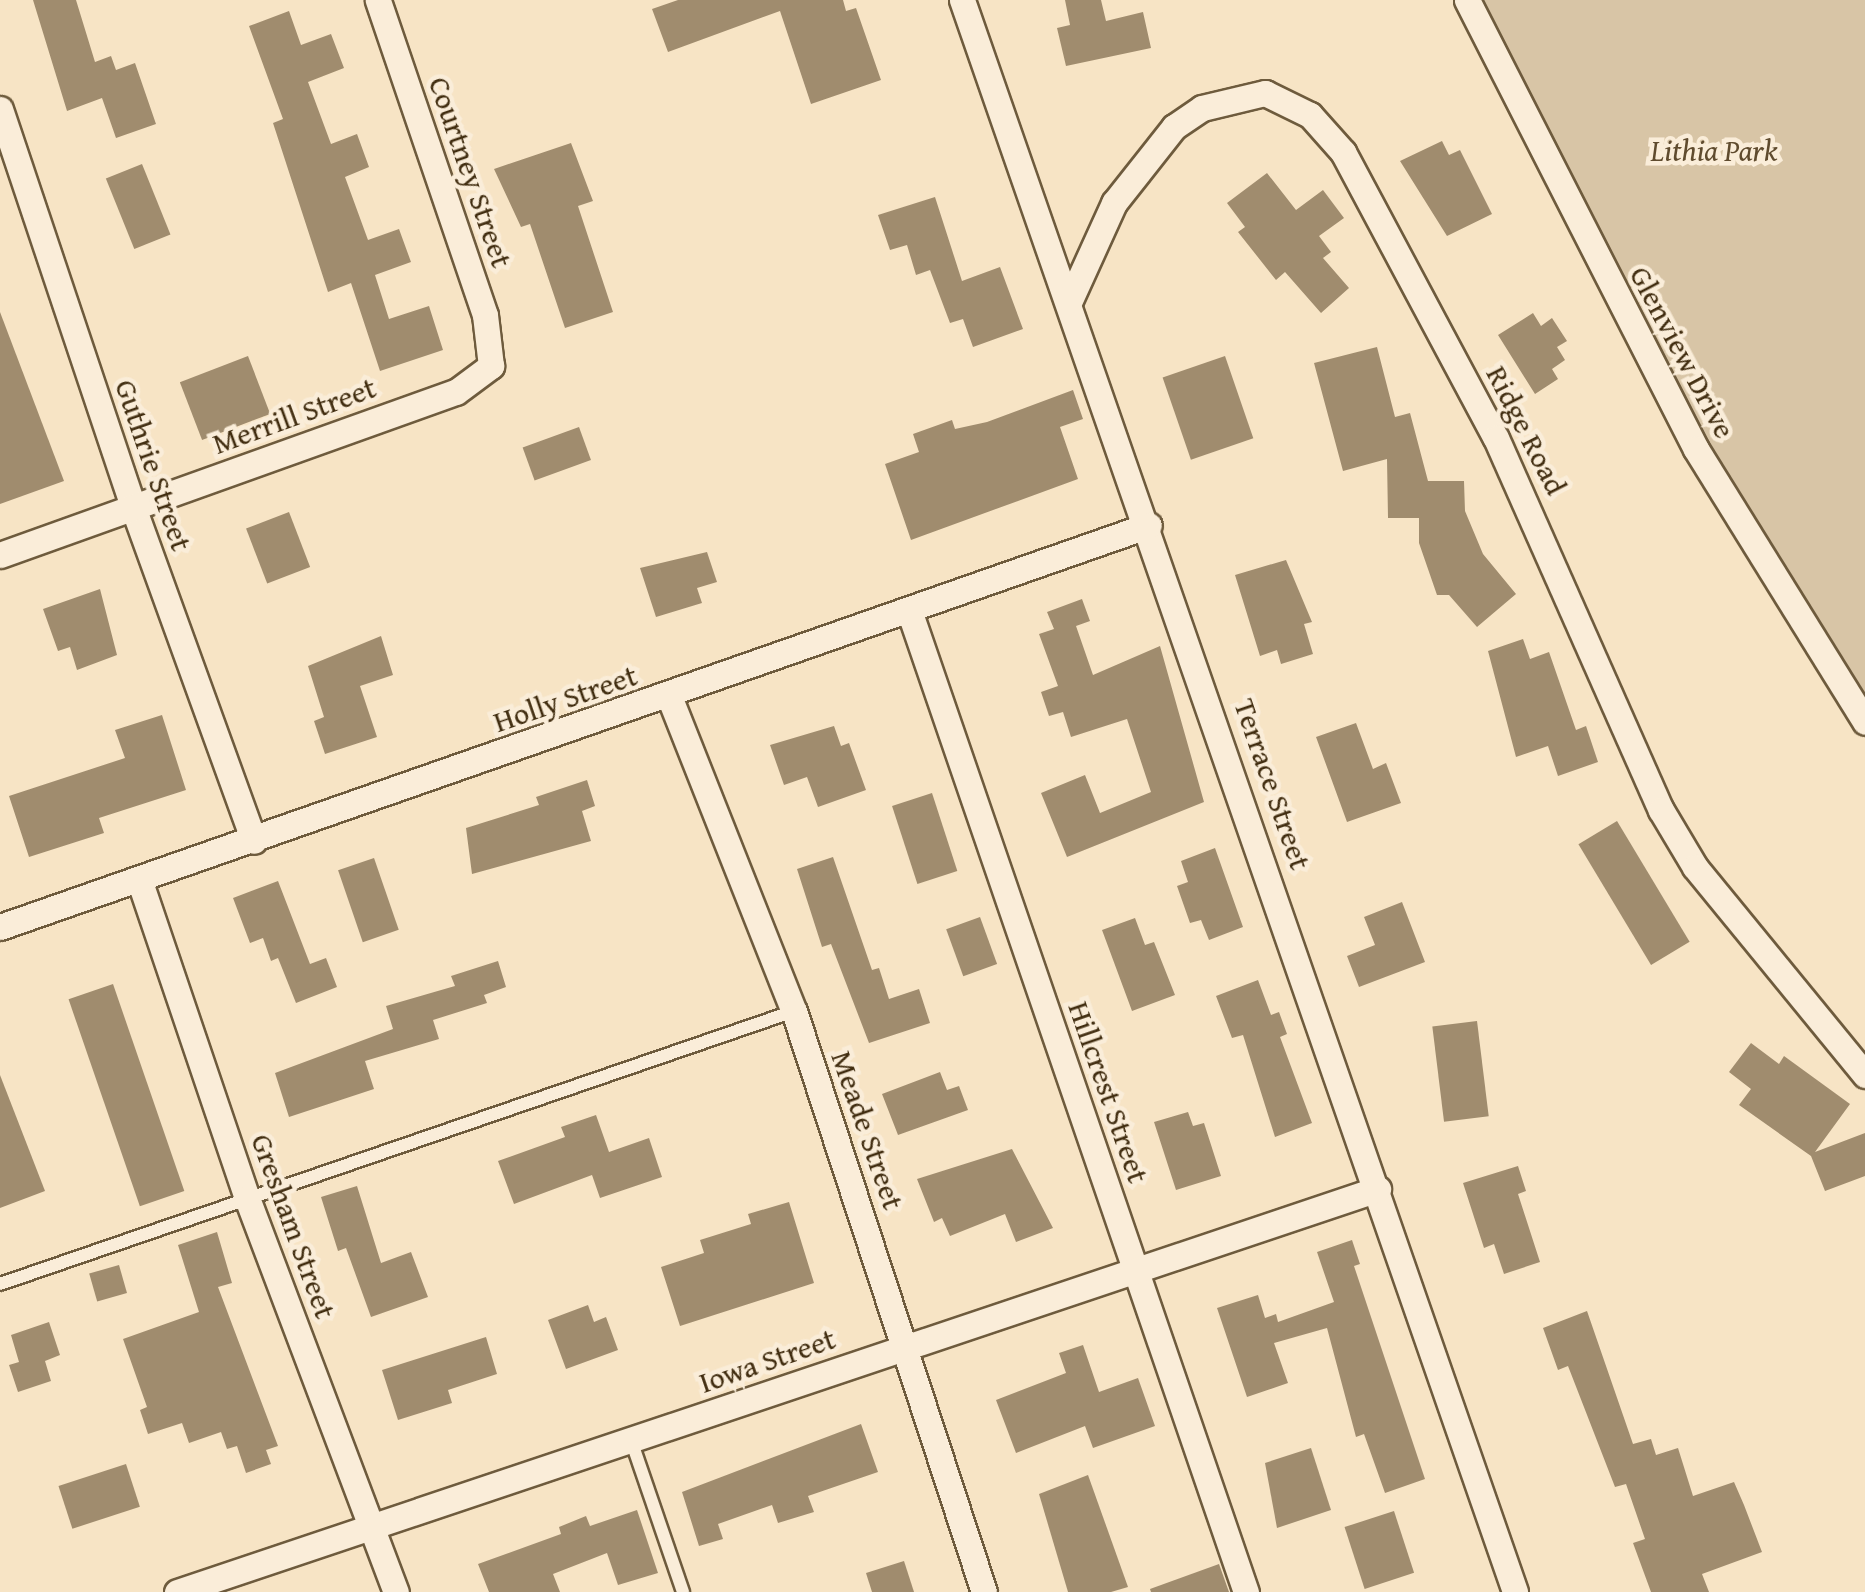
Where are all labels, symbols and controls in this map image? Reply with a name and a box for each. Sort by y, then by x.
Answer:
street label: Courtney Street [422,72,520,272]
park label: Lithia Park [1651,132,1777,168]
street label: Glenview Drive [1623,260,1743,444]
street label: Ridge Road [1479,359,1575,501]
street label: Merrill Street [207,369,381,461]
street label: Guthrie Street [108,375,200,555]
street label: Holly Street [488,657,642,739]
street label: Terrace Street [1227,694,1319,874]
street label: Hillcrest Street [1061,997,1157,1187]
street label: Meade Street [824,1046,912,1214]
street label: Gresham Street [244,1129,344,1323]
street label: Iowa Street [694,1320,840,1400]

